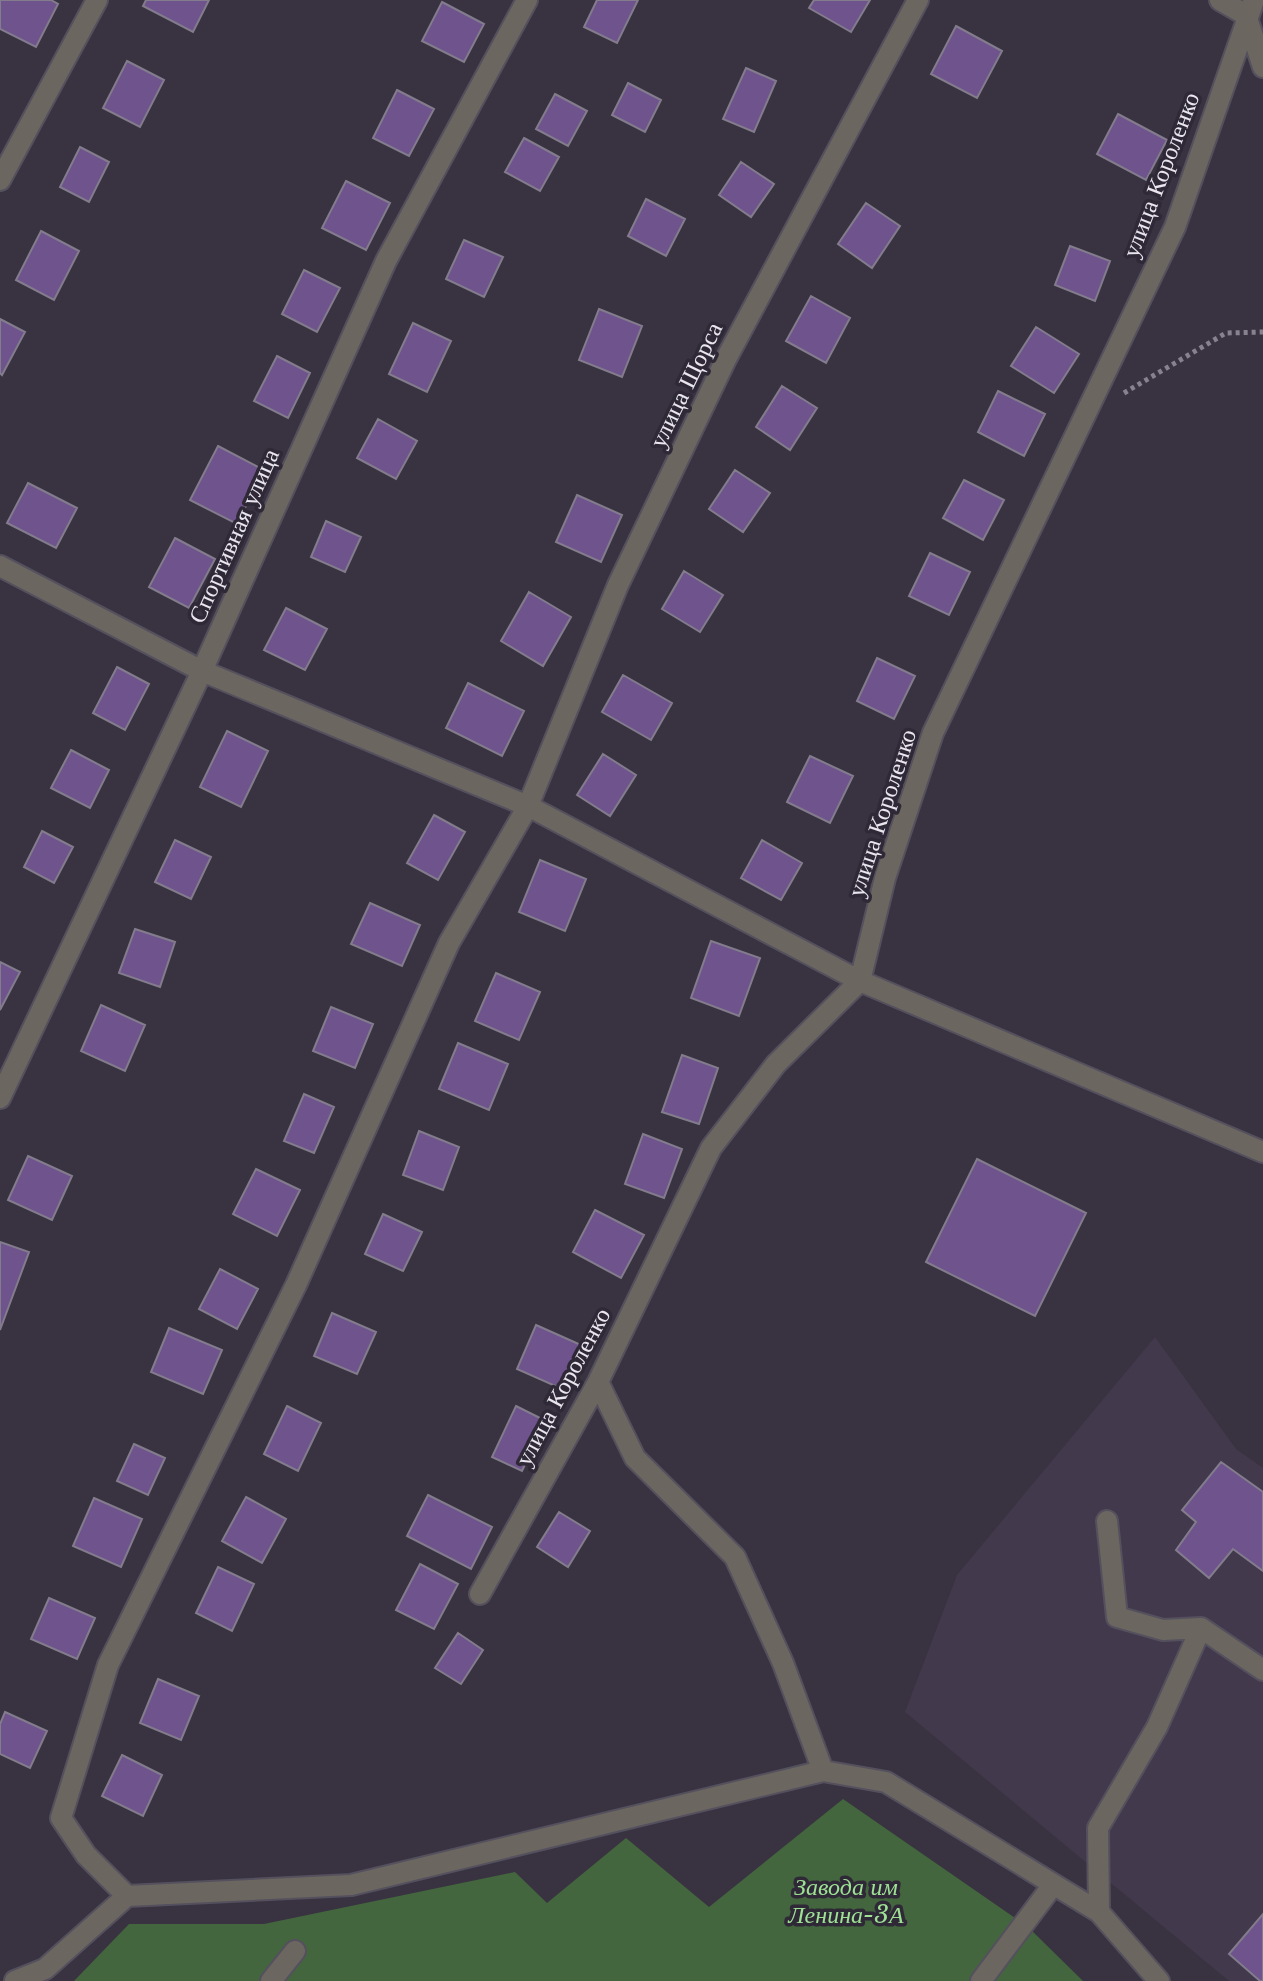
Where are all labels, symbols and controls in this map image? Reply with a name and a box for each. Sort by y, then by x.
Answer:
street label: улица Короленко [1116,88,1205,262]
street label: улица Щорса [643,317,729,452]
street label: Спортивная улица [182,444,285,628]
street label: улица Короленко [841,725,922,900]
street label: улица Короленко [509,1303,616,1471]
park label: Завода им Ленина-3А [787,1872,904,1929]

